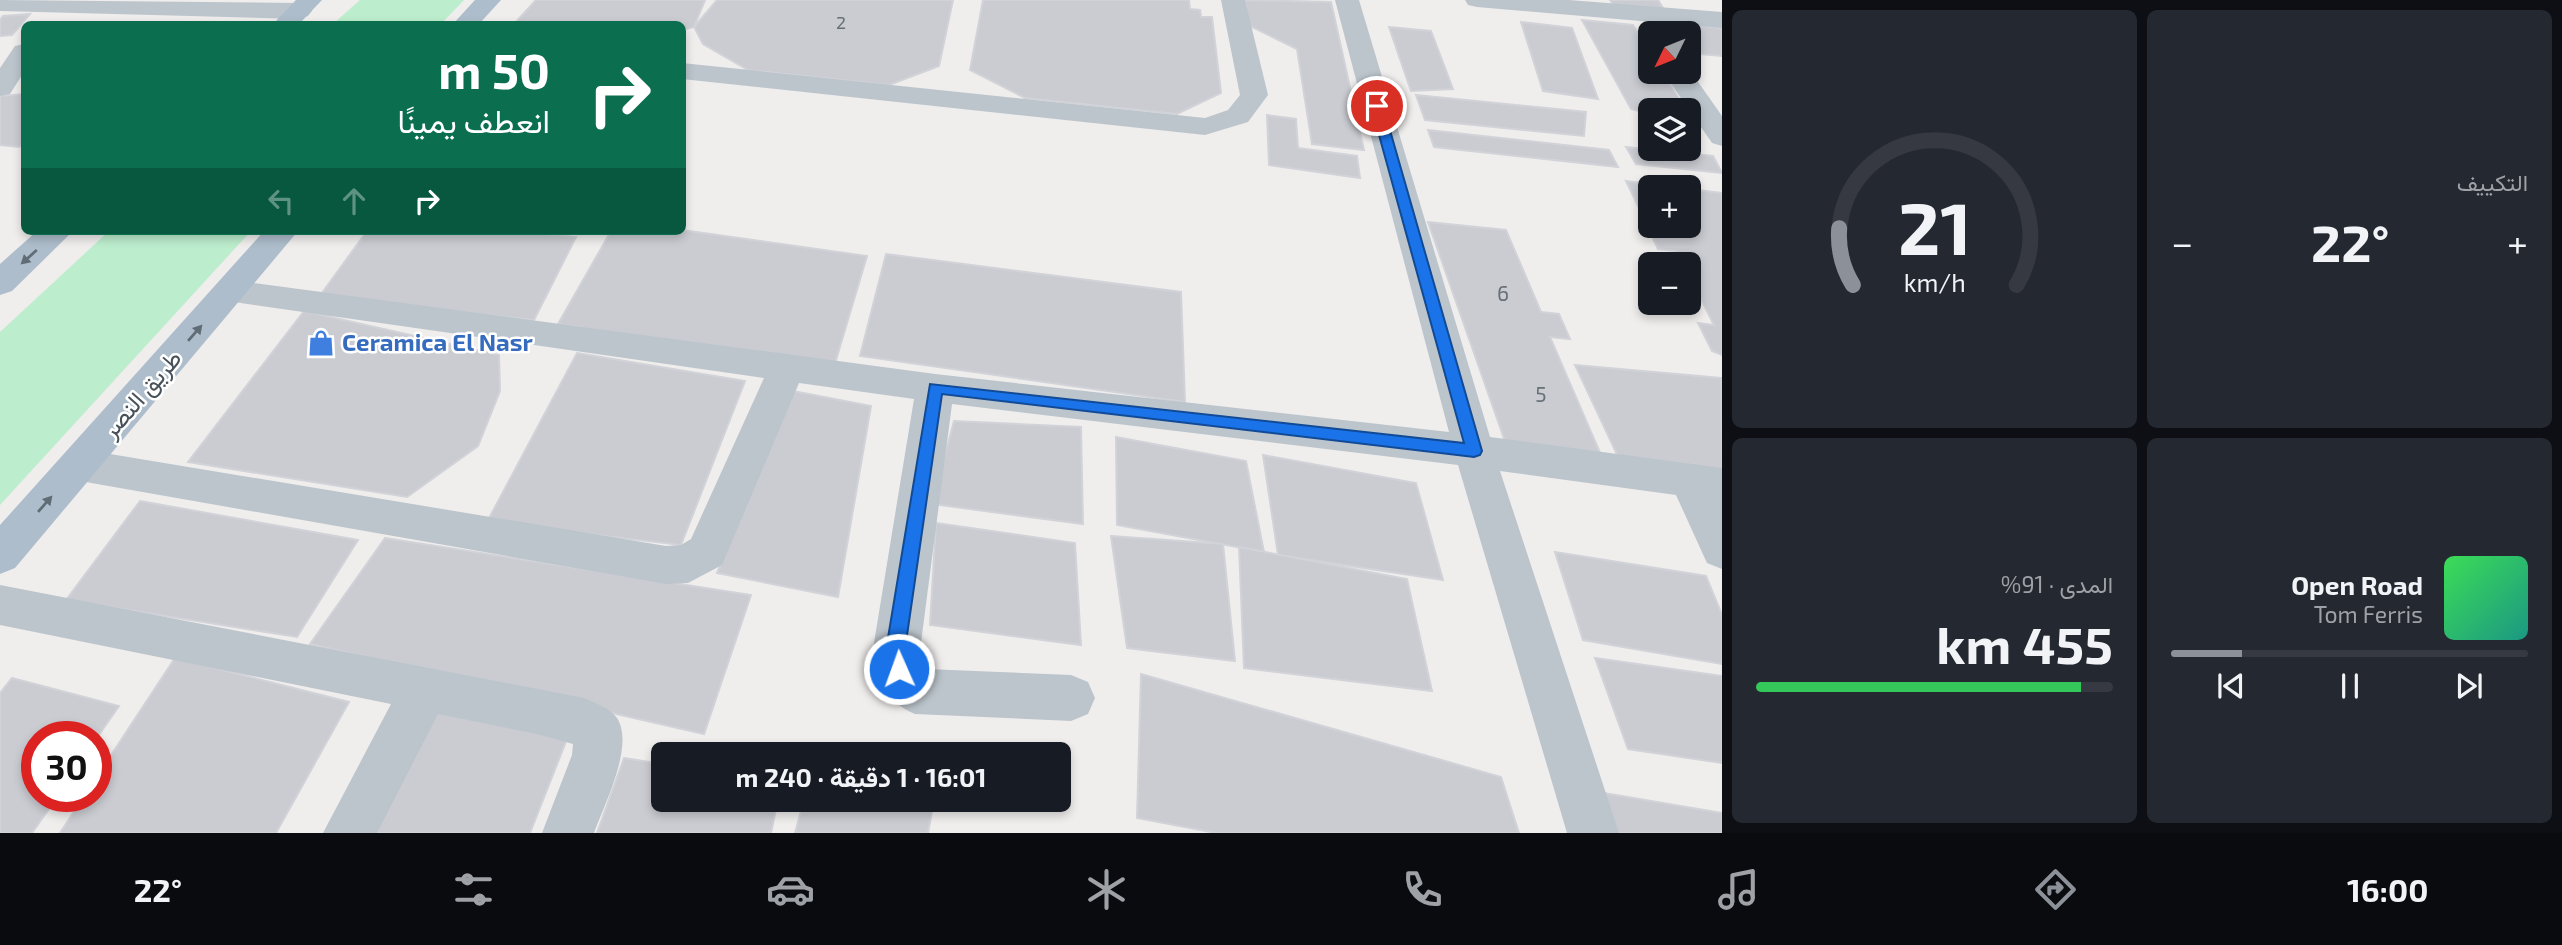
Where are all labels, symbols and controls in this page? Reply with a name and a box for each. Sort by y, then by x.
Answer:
house number: 2 [836,11,846,33]
north arrow [1638,21,1701,84]
map controls [1638,21,1701,315]
text: 50 m [438,40,550,99]
icon: right [574,49,665,140]
pin [1347,76,1407,136]
icon: arrive [1358,87,1396,125]
button: layers [1638,98,1701,161]
text: انعطف يمينًا [398,101,550,139]
text: التكييف [2457,168,2528,196]
button: + [1638,175,1701,238]
icon: left [262,182,300,220]
icon: ahead [335,182,373,220]
icon: right [408,182,446,220]
text: 21 [1898,182,1971,270]
text: 22° [2311,210,2389,272]
text: − [2171,219,2193,265]
text: + [2507,219,2528,265]
one-way arrow [20,249,38,265]
button: − [1638,252,1701,315]
text: km/h [1903,267,1966,297]
house number: 6 [1497,280,1509,305]
one-way arrow [187,324,203,342]
place label: Ceramica El Nasr [342,327,534,356]
shop icon: Ceramica El Nasr [306,328,336,358]
street label: طريق النصر [94,343,188,445]
house number: 5 [1535,381,1547,406]
one-way arrow [37,495,52,512]
text: Open Road [2291,569,2423,600]
text: المدى · 91% [2001,570,2113,598]
text: Tom Ferris [2314,600,2423,628]
text: 455 km [1936,612,2113,674]
position arrow [862,632,936,706]
icon: previous [2212,667,2250,705]
icon: pause [2331,667,2369,705]
icon: next [2450,667,2488,705]
speed limit sign: 30 [21,721,112,812]
text: 16:01 · 1 دقيقة · 240 m [735,761,987,792]
icon: filters [449,865,498,914]
icon: car [766,865,815,914]
icon: climate [1082,865,1131,914]
icon: phone [1398,865,1447,914]
icon: music [1714,865,1763,914]
icon: directions [2031,865,2080,914]
text: 22° [134,870,182,908]
text: 16:00 [2347,870,2428,908]

